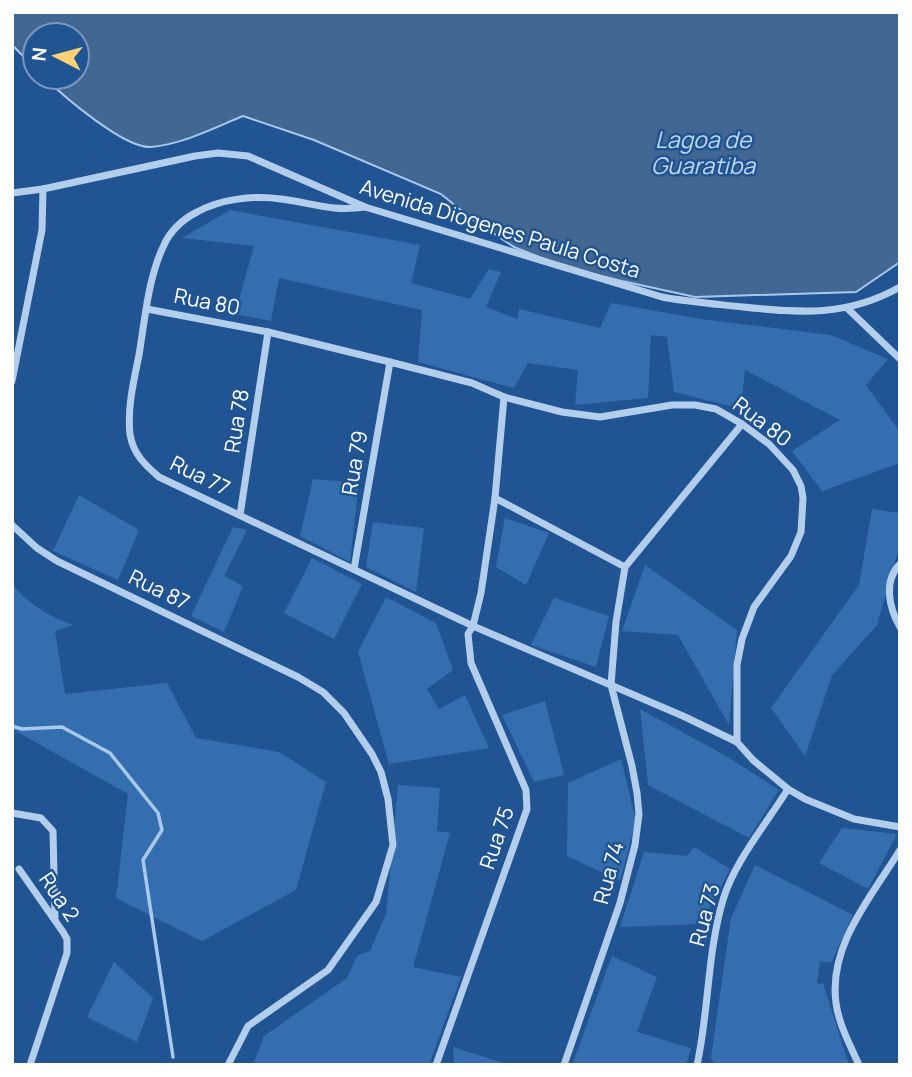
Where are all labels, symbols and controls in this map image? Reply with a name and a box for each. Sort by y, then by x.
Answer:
north arrow [21,21,91,91]
text: N [25,46,53,62]
water label: Lagoa de Guaratiba [651,123,756,181]
street label: Avenida Diogenes Paula Costa [357,172,644,284]
street label: Rua 80 [172,281,243,321]
street label: Rua 78 [217,387,255,455]
street label: Rua 80 [728,390,798,452]
street label: Rua 79 [335,428,373,497]
street label: Rua 77 [166,449,235,502]
street label: Rua 87 [124,562,194,616]
street label: Rua 75 [472,803,520,873]
street label: Rua 74 [586,838,630,907]
street label: Rua 2 [33,866,86,926]
street label: Rua 73 [682,880,726,949]

